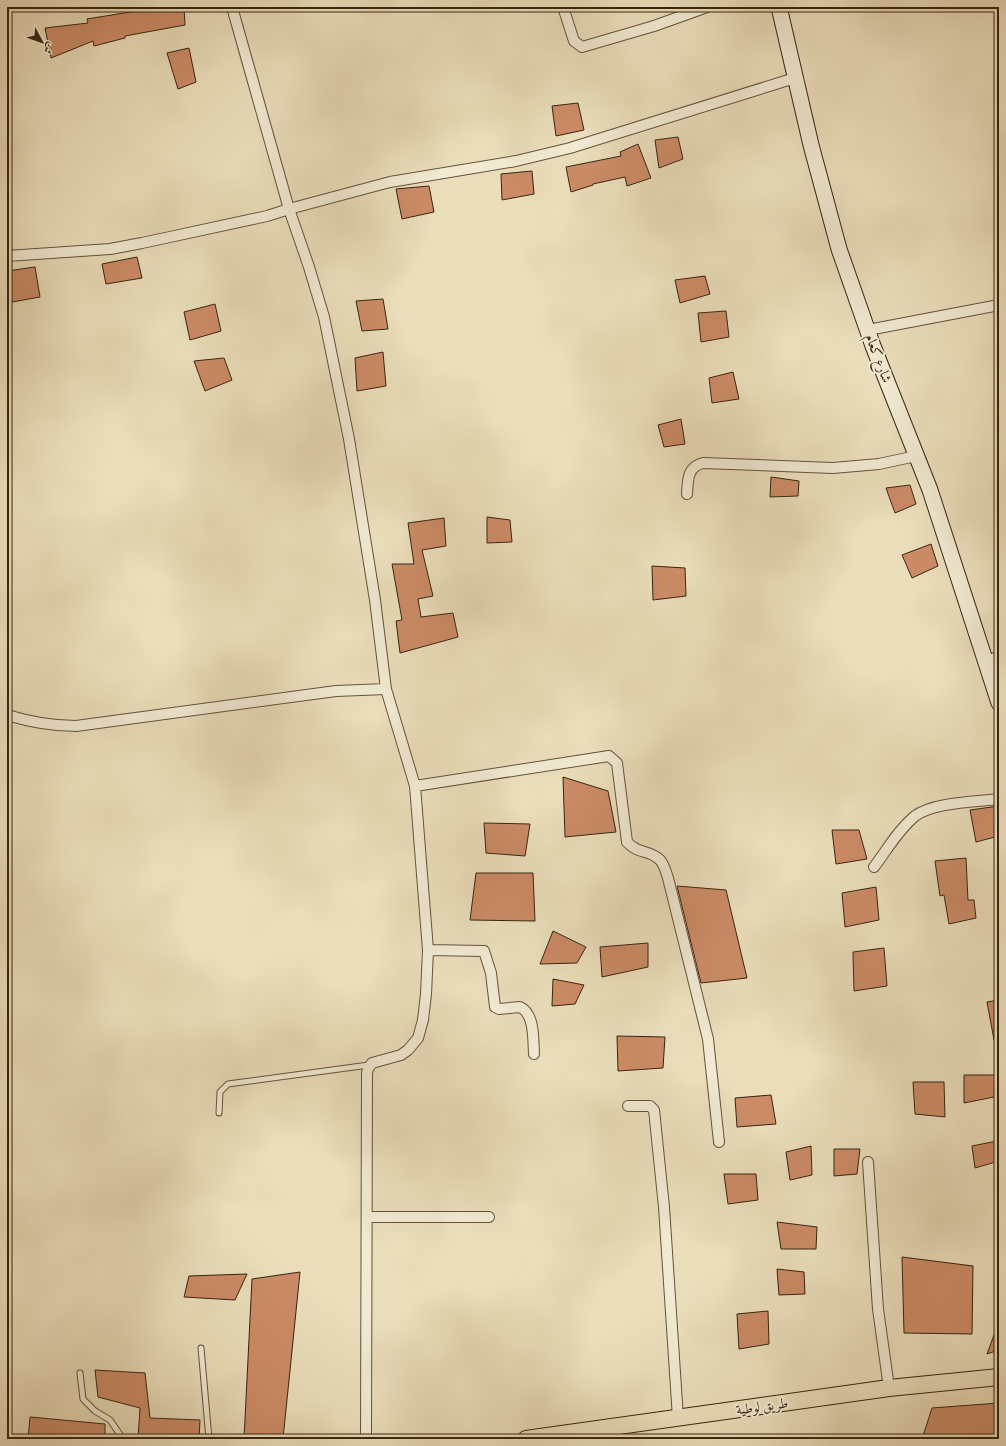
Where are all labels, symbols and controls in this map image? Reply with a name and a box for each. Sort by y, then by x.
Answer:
north arrow [22,22,62,62]
text: ش [39,39,58,57]
street label: شارع كعام [858,331,896,386]
street label: طريق لوطية [735,1394,790,1421]

